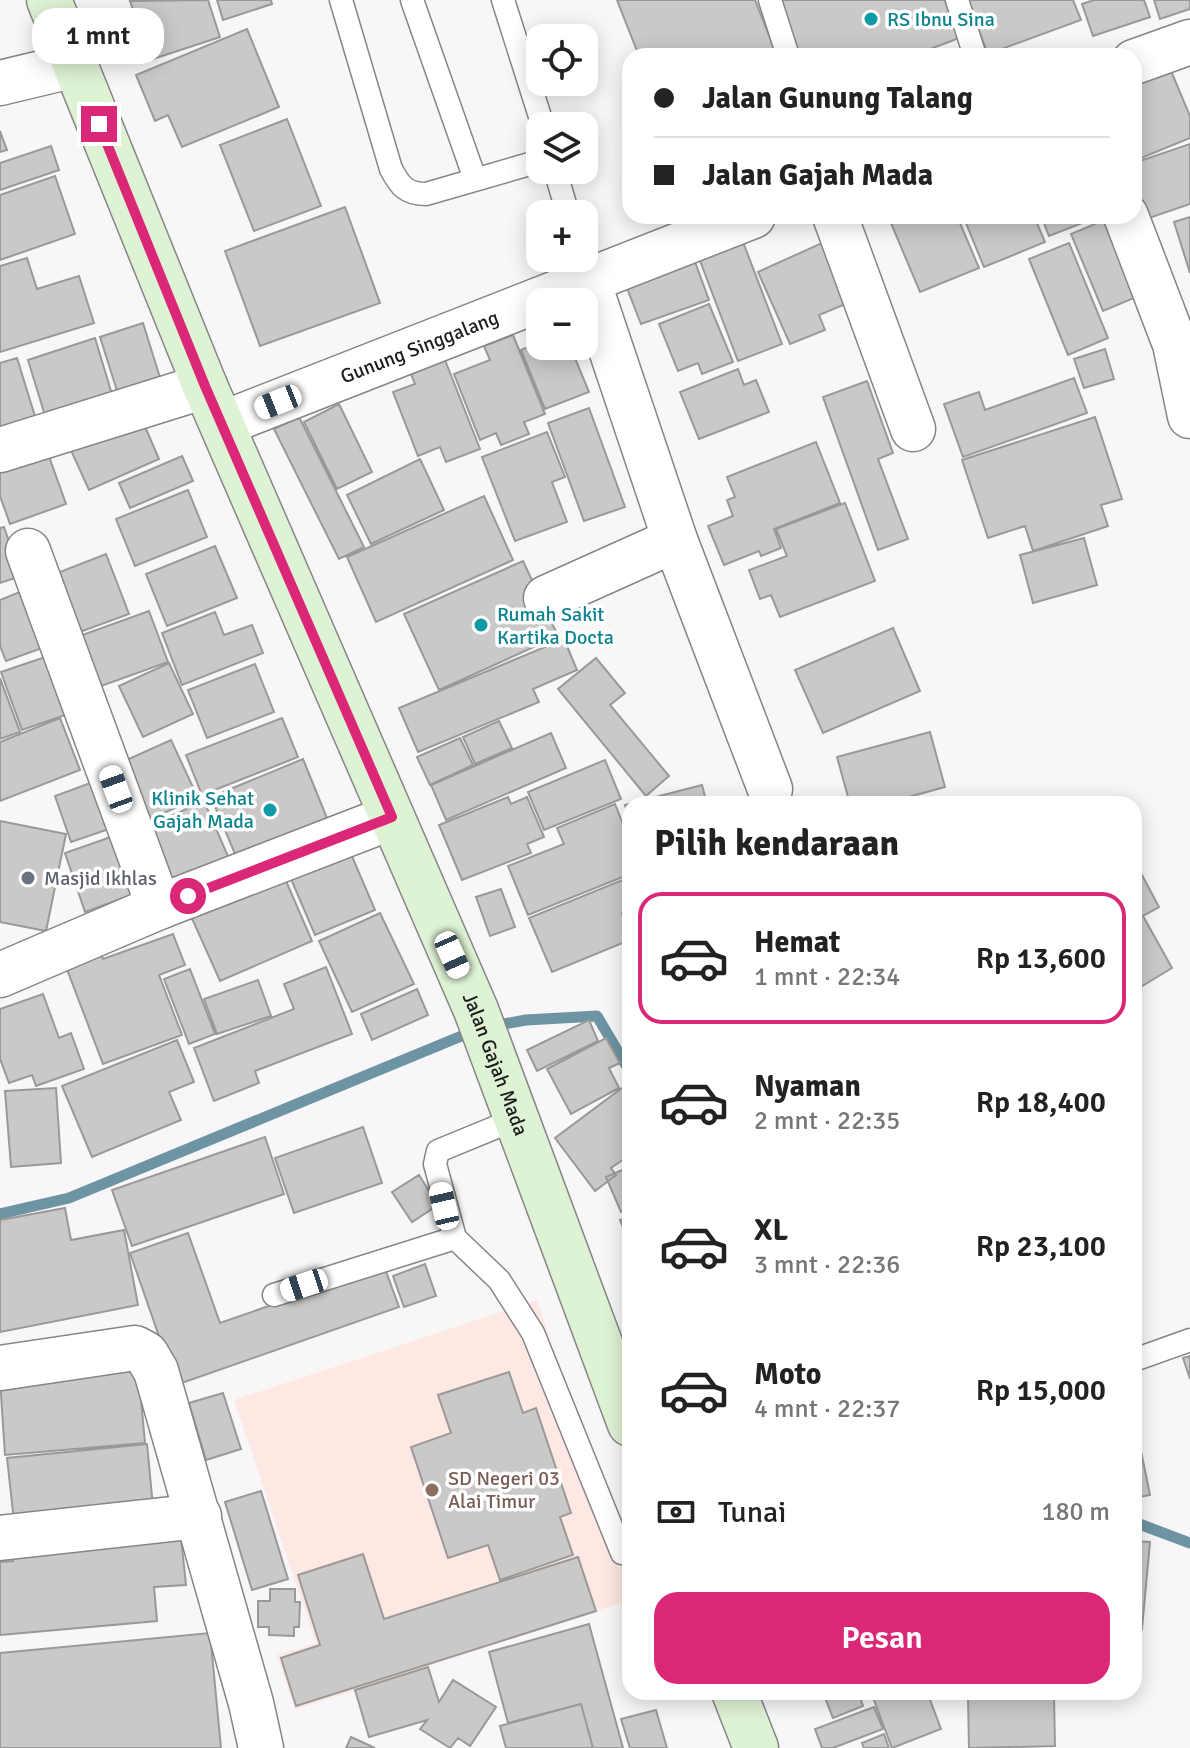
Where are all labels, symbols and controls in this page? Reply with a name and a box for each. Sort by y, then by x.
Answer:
place label: RS Ibnu Sina [887,7,995,32]
callout: 1 mnt [33,8,165,64]
marker: RS Ibnu Sina [862,10,880,28]
text: 1 mnt [66,20,130,52]
map controls [526,24,598,360]
button: locate [526,24,598,96]
text: Jalan Gunung Talang [702,80,973,117]
route end [81,106,117,142]
button: layers [526,112,598,184]
text: Jalan Gajah Mada [702,157,933,194]
button: + [526,200,598,272]
button: − [526,288,598,360]
street label: Gunung Singgalang [337,304,502,389]
car [251,382,305,422]
place label: Rumah Sakit Kartika Docta [497,602,614,650]
marker: Rumah Sakit Kartika Docta [472,616,490,634]
car [97,762,135,816]
place label: Klinik Sehat Gajah Mada [151,786,254,834]
marker: Klinik Sehat Gajah Mada [261,801,279,819]
text: Pilih kendaraan [654,821,899,866]
place label: Masjid Ikhlas [44,866,157,891]
marker: Masjid Ikhlas [19,869,37,887]
route start [170,878,206,914]
icon: car [658,922,730,994]
text: Hemat [754,924,840,961]
car [431,928,473,982]
text: Rp 13,600 [976,940,1106,977]
text: 1 mnt · 22:34 [754,961,900,993]
street label: Jalan Gajah Mada [457,988,534,1139]
icon: car [658,1066,730,1138]
text: Nyaman [754,1068,861,1105]
text: Rp 18,400 [976,1084,1106,1121]
text: 2 mnt · 22:35 [754,1105,900,1137]
car [427,1180,461,1232]
icon: car [658,1210,730,1282]
text: XL [754,1212,788,1249]
text: Rp 23,100 [976,1228,1106,1265]
text: 3 mnt · 22:36 [754,1249,900,1281]
car [277,1266,331,1304]
icon: car [658,1354,730,1426]
text: Moto [754,1356,821,1393]
text: Rp 15,000 [976,1372,1106,1409]
text: 4 mnt · 22:37 [754,1393,900,1425]
place label: SD Negeri 03 Alai Timur [448,1466,560,1514]
marker: SD Negeri 03 Alai Timur [423,1481,441,1499]
icon: cash [654,1490,698,1534]
text: Tunai [718,1494,786,1531]
text: 180 m [1041,1496,1110,1528]
button: Pesan [654,1592,1110,1684]

